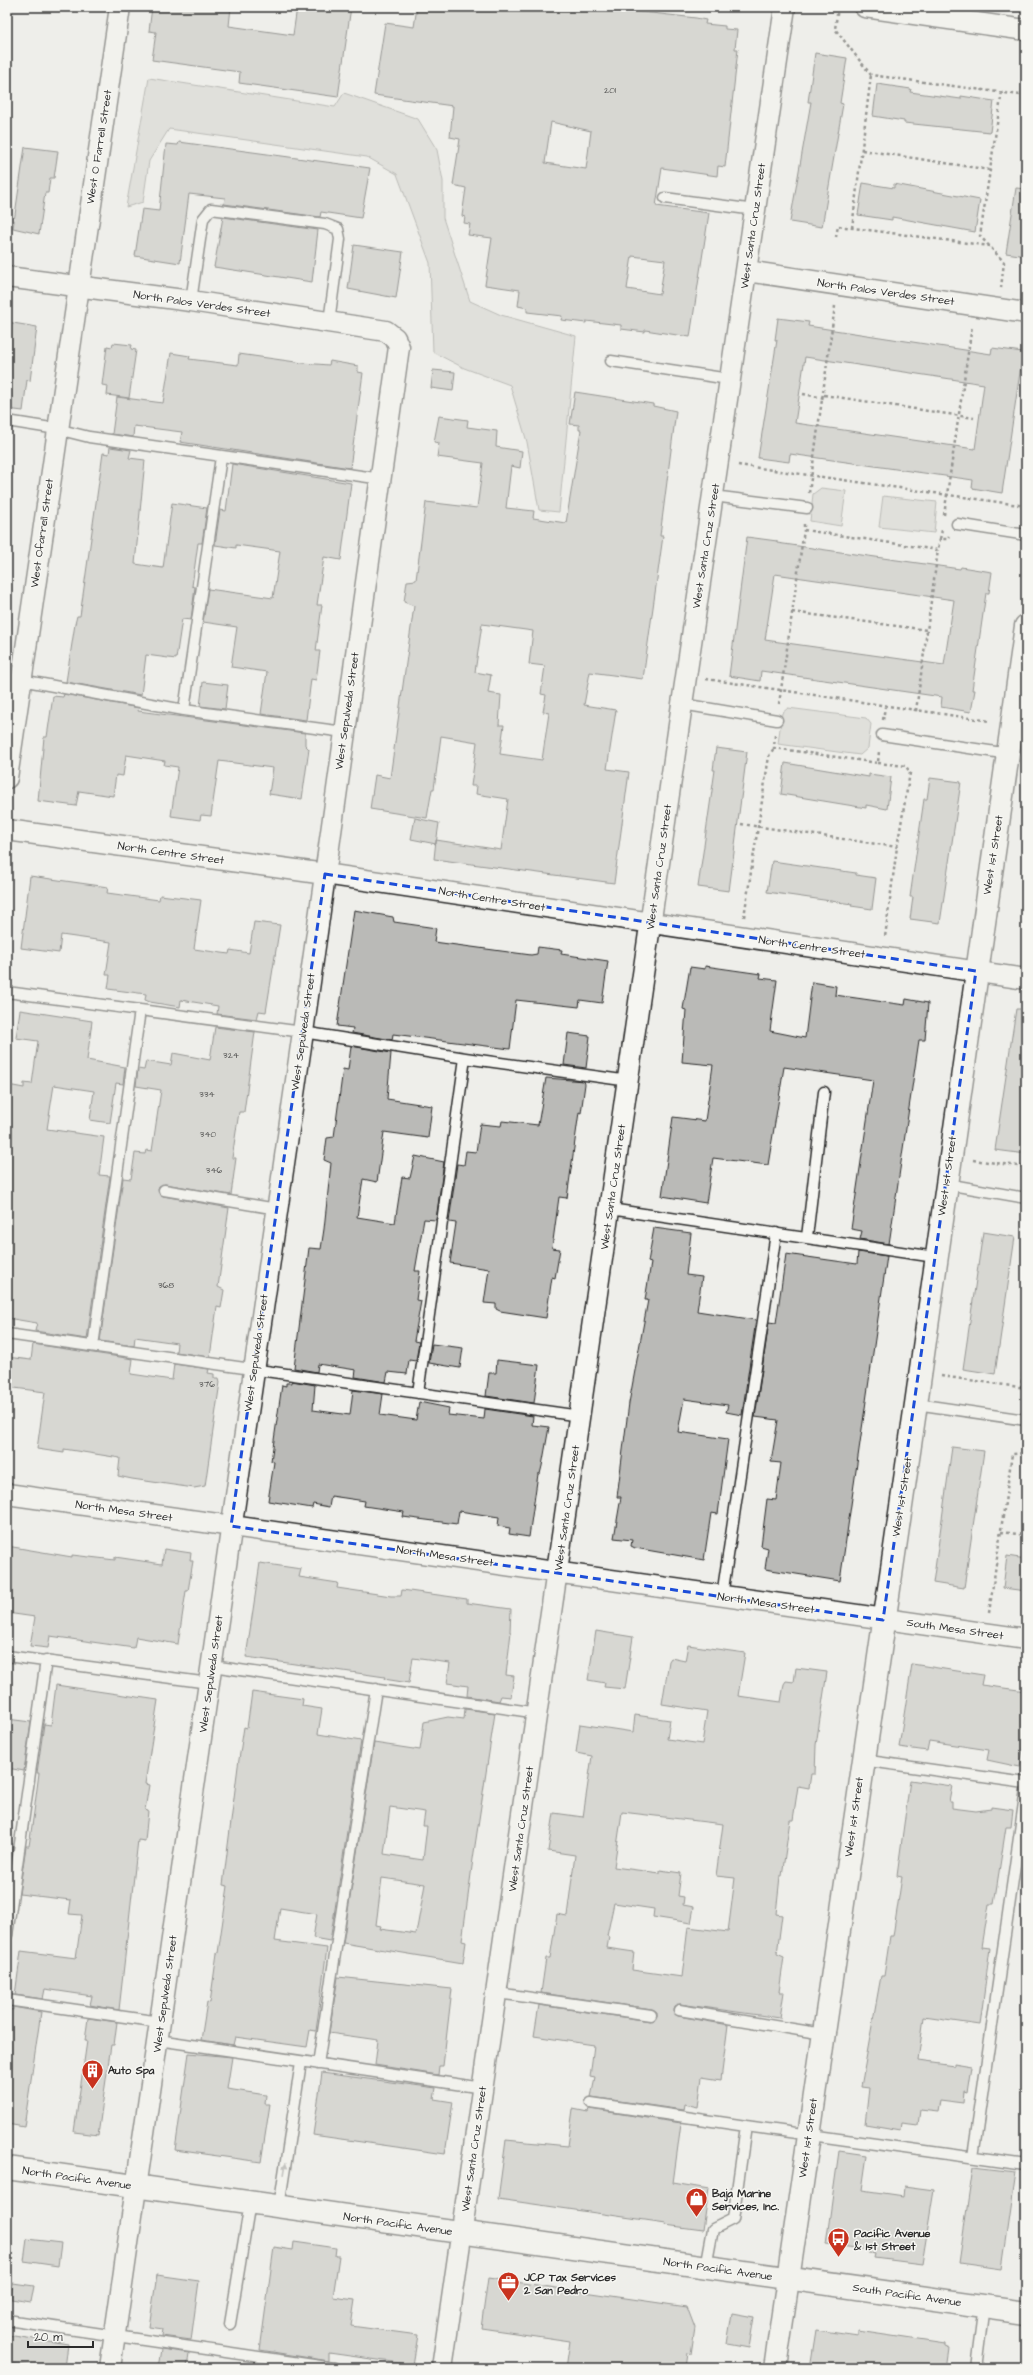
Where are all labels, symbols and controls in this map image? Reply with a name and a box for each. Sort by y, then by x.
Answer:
house number: 201 [604,84,616,97]
street label: West O Farrell Street [83,88,116,205]
street label: West Santa Cruz Street [737,162,769,290]
street label: North Palos Verdes Street [816,275,956,309]
street label: North Palos Verdes Street [132,287,272,321]
street label: West Ofarrell Street [27,477,57,589]
street label: West Santa Cruz Street [689,482,723,610]
street label: West Sepulveda Street [331,651,363,771]
street label: West Santa Cruz Street [643,803,675,931]
street label: West 1st Street [979,814,1007,896]
street label: North Centre Street [117,838,226,868]
street label: North Centre Street [438,883,547,915]
street label: North Centre Street [758,932,867,962]
street label: West Sepulveda Street [287,972,319,1092]
house number: 324 [223,1049,239,1062]
house number: 334 [199,1088,215,1101]
street label: West Santa Cruz Street [597,1123,629,1251]
house number: 340 [200,1128,217,1141]
street label: West 1st Street [934,1135,960,1217]
house number: 346 [206,1164,223,1177]
house number: 368 [158,1279,174,1292]
street label: West Sepulveda Street [240,1293,272,1413]
house number: 376 [199,1378,215,1391]
street label: West Santa Cruz Street [551,1444,583,1572]
street label: West 1st Street [888,1456,916,1538]
street label: North Mesa Street [74,1497,174,1525]
street label: North Mesa Street [395,1542,495,1570]
street label: North Mesa Street [716,1589,816,1617]
street label: West Sepulveda Street [195,1614,227,1734]
street label: South Mesa Street [906,1615,1005,1643]
street label: West Santa Cruz Street [505,1765,537,1893]
street label: West 1st Street [841,1776,867,1858]
street label: West Sepulveda Street [149,1934,181,2054]
building icon: Auto Spa [79,2057,105,2090]
place label: Auto Spa [108,2063,155,2079]
street label: West Santa Cruz Street [458,2085,490,2213]
street label: West 1st Street [795,2097,821,2179]
street label: North Pacific Avenue [21,2163,133,2193]
one-way arrow [282,2163,288,2175]
shop icon: Baja Marine Services, Inc. [683,2186,709,2219]
place label: Baja Marine Services, Inc. [711,2186,779,2214]
street label: North Pacific Avenue [342,2209,454,2239]
bus stop icon: Pacific Avenue & 1st Street [825,2226,851,2259]
place label: Pacific Avenue & 1st Street [853,2226,931,2254]
street label: North Pacific Avenue [662,2254,774,2284]
office icon: JCP Tax Services 2 San Pedro [495,2270,521,2303]
place label: JCP Tax Services 2 San Pedro [523,2270,616,2298]
street label: South Pacific Avenue [852,2280,962,2310]
scale bar [28,2323,93,2349]
text: 20 m [34,2329,63,2346]

